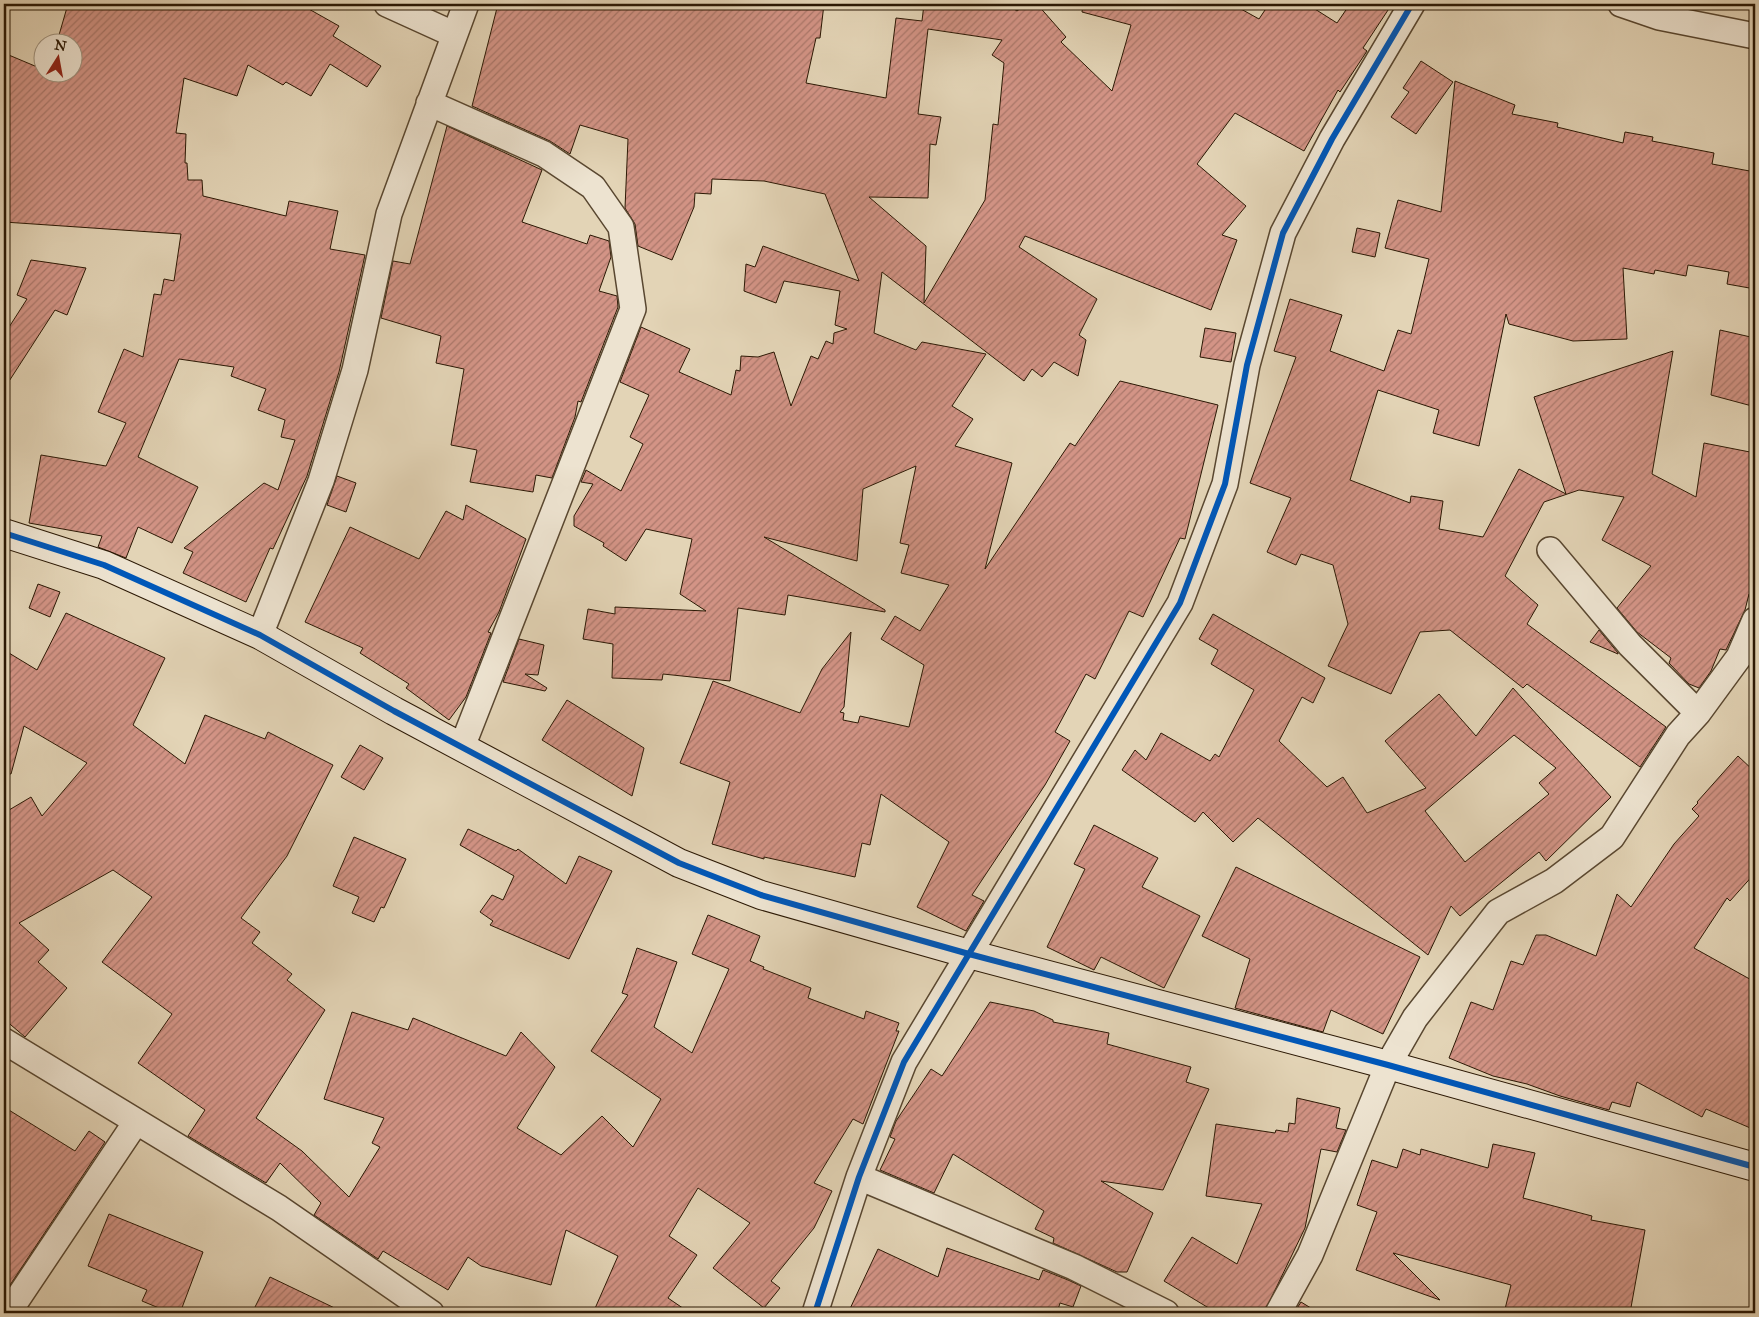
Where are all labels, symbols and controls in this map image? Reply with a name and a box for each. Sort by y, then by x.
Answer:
north arrow [32,32,82,82]
text: N [53,36,68,55]

